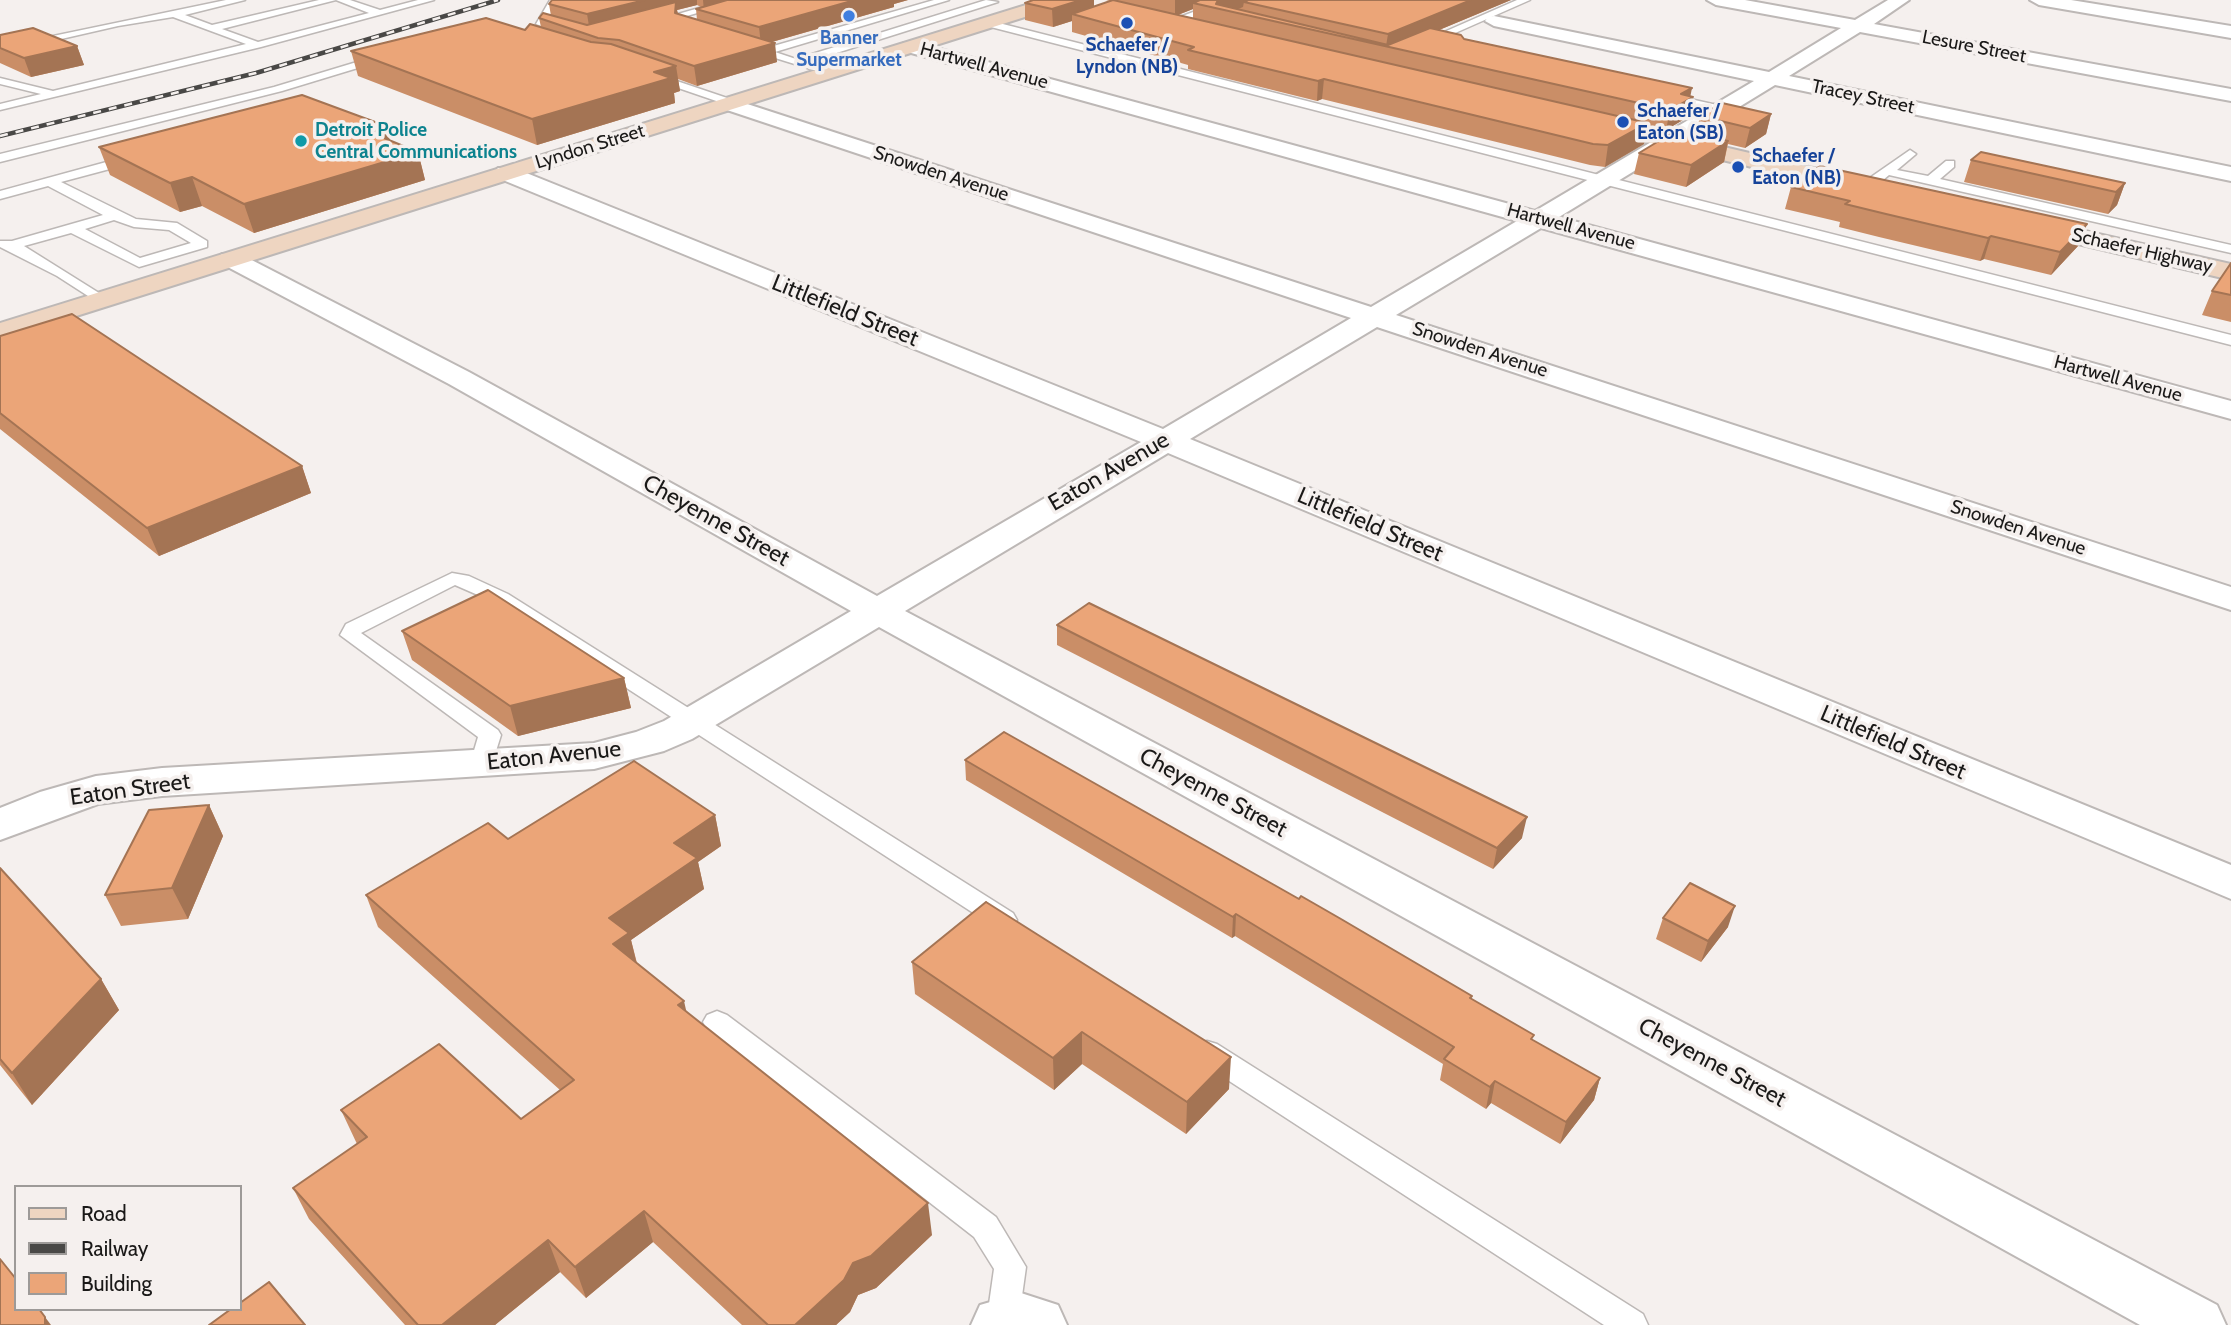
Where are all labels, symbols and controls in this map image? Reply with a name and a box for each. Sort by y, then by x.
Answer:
marker: Banner Supermarket [841,8,857,24]
marker: Schaefer / Lyndon (NB) [1119,15,1135,31]
street label: Lesure Street [1920,26,2028,68]
place label: Banner Supermarket [796,27,902,71]
place label: Schaefer / Lyndon (NB) [1076,34,1178,78]
street label: Hartwell Avenue [917,38,1051,94]
street label: Tracey Street [1810,75,1916,119]
place label: Schaefer / Eaton (SB) [1637,100,1724,144]
marker: Schaefer / Eaton (SB) [1615,114,1631,130]
place label: Detroit Police Central Communications [315,119,517,163]
street label: Lyndon Street [533,120,647,174]
marker: Detroit Police Central Communications [293,133,309,149]
street label: Snowden Avenue [870,141,1012,207]
place label: Schaefer / Eaton (NB) [1752,145,1841,189]
marker: Schaefer / Eaton (NB) [1730,159,1746,175]
street label: Hartwell Avenue [1504,199,1638,255]
street label: Schaefer Highway [2069,224,2215,278]
street label: Littlefield Street [768,269,922,353]
street label: Snowden Avenue [1409,317,1551,383]
street label: Hartwell Avenue [2051,351,2185,407]
street label: Eaton Avenue [1044,426,1174,518]
street label: Cheyenne Street [638,469,794,573]
street label: Littlefield Street [1293,482,1447,568]
street label: Snowden Avenue [1947,495,2089,561]
street label: Littlefield Street [1816,700,1970,786]
street label: Eaton Avenue [486,735,622,777]
street label: Cheyenne Street [1134,742,1292,844]
street label: Eaton Street [68,768,192,812]
street label: Cheyenne Street [1633,1012,1791,1114]
legend [14,1185,242,1311]
text: Road [81,1201,127,1226]
text: Railway [81,1236,148,1261]
text: Building [81,1271,152,1296]

